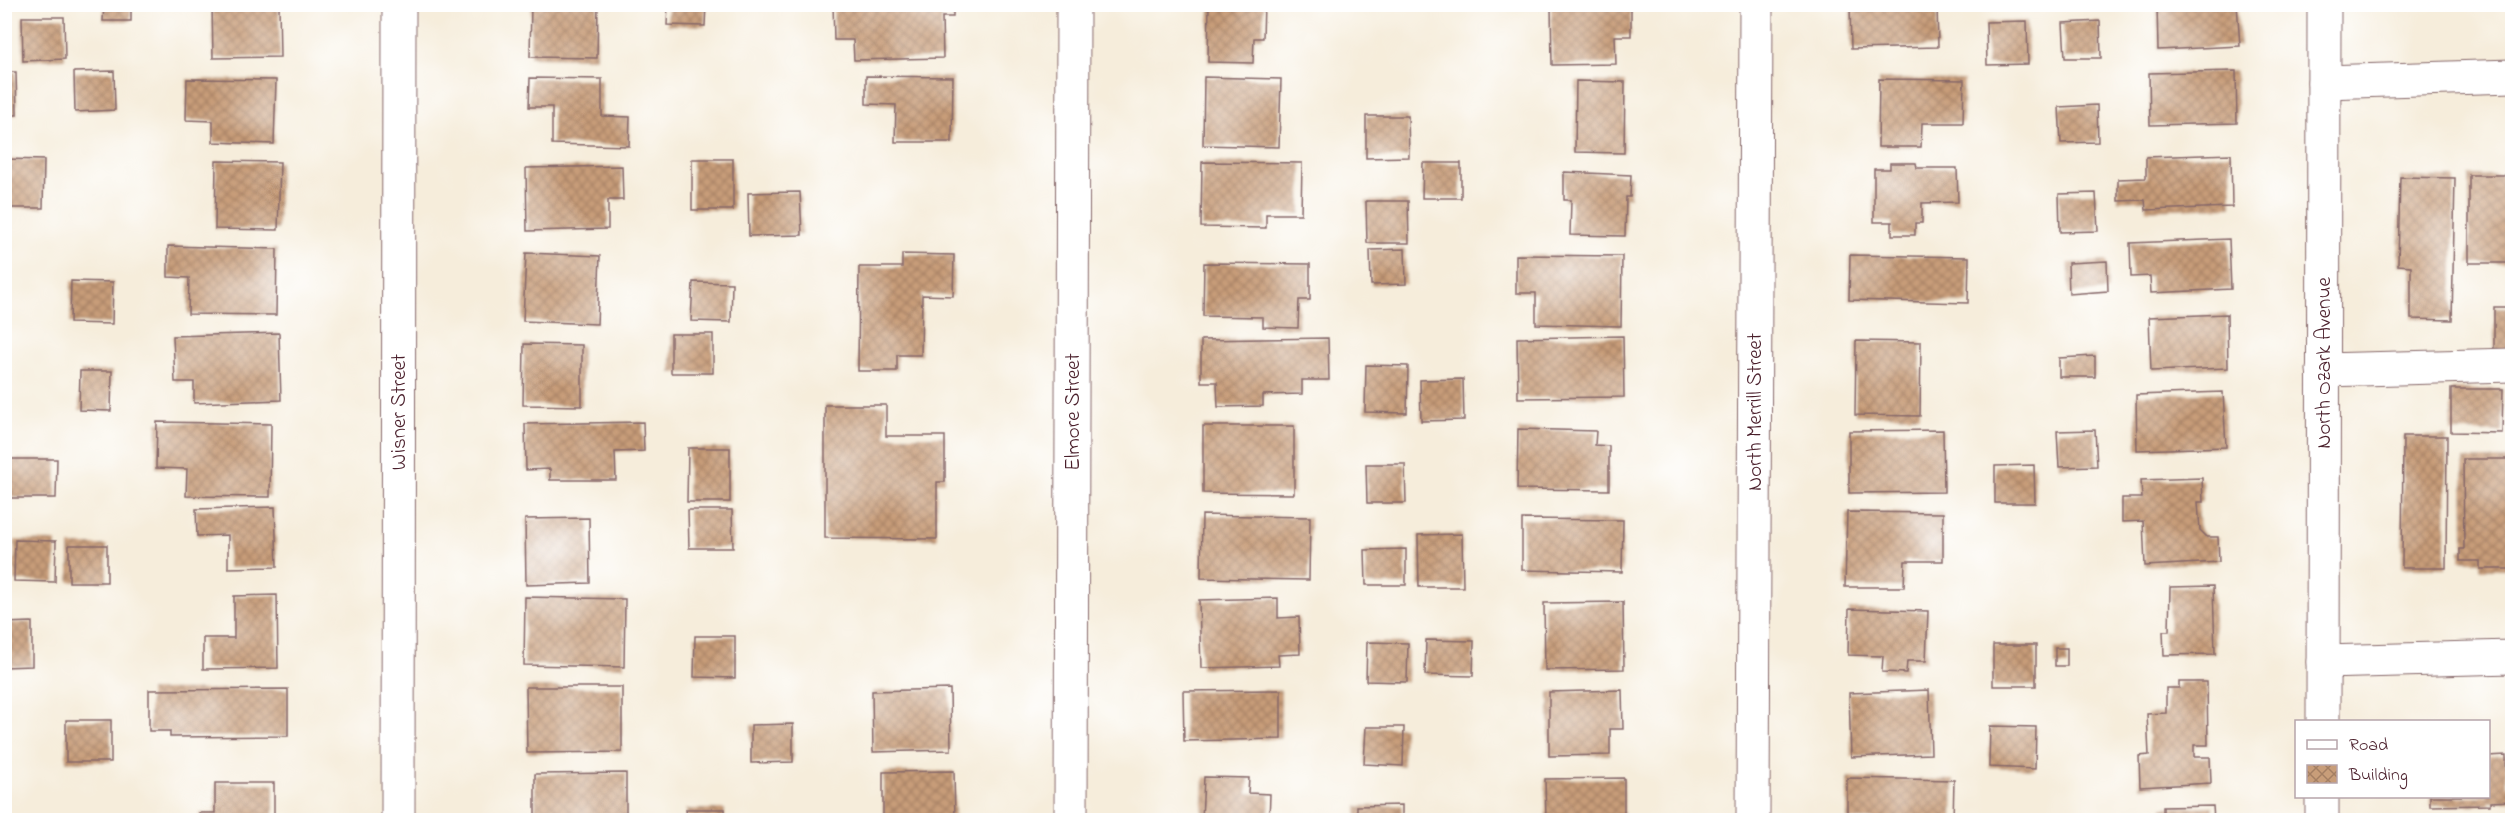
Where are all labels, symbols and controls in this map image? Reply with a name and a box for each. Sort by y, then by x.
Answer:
street label: North Ozark Avenue [2310,277,2340,449]
street label: North Merrill Street [1741,333,1771,491]
street label: Elmore Street [1059,353,1089,471]
street label: Wisner Street [385,354,415,470]
legend [2295,720,2490,798]
text: Road [2349,733,2388,759]
text: Building [2348,763,2408,790]

